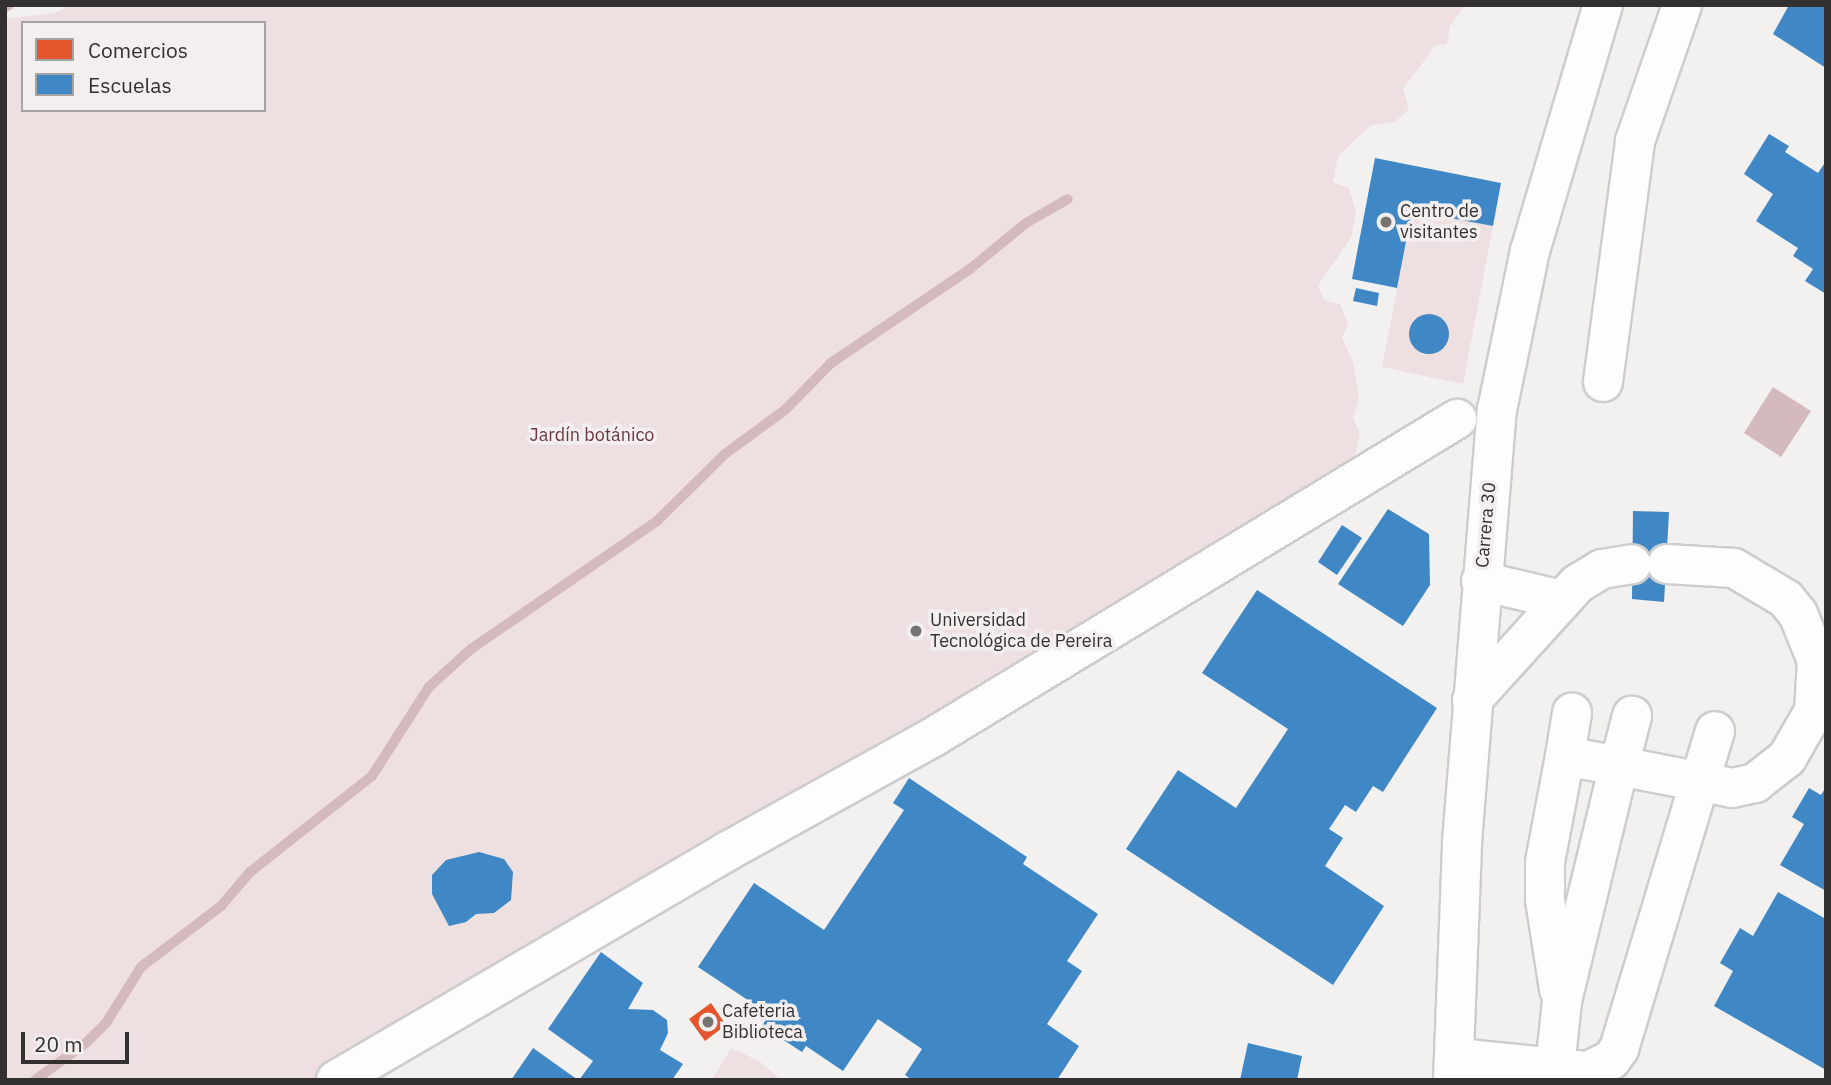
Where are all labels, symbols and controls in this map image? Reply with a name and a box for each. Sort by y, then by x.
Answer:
legend [21,21,266,112]
text: Comercios [88,36,188,64]
text: Escuelas [88,71,172,99]
place label: Centro de visitantes [1400,201,1479,244]
marker: Centro de visitantes [1378,214,1394,230]
park label: Jardín botánico [530,424,654,446]
street label: Carrera 30 [1472,481,1500,569]
place label: Universidad Tecnológica de Pereira [930,610,1112,652]
marker: Universidad Tecnológica de Pereira [908,623,924,639]
place label: Cafeteria Biblioteca [722,1001,803,1044]
marker: Cafeteria Biblioteca [700,1014,716,1030]
scale bar [24,1018,133,1062]
text: 20 m [34,1030,83,1058]

